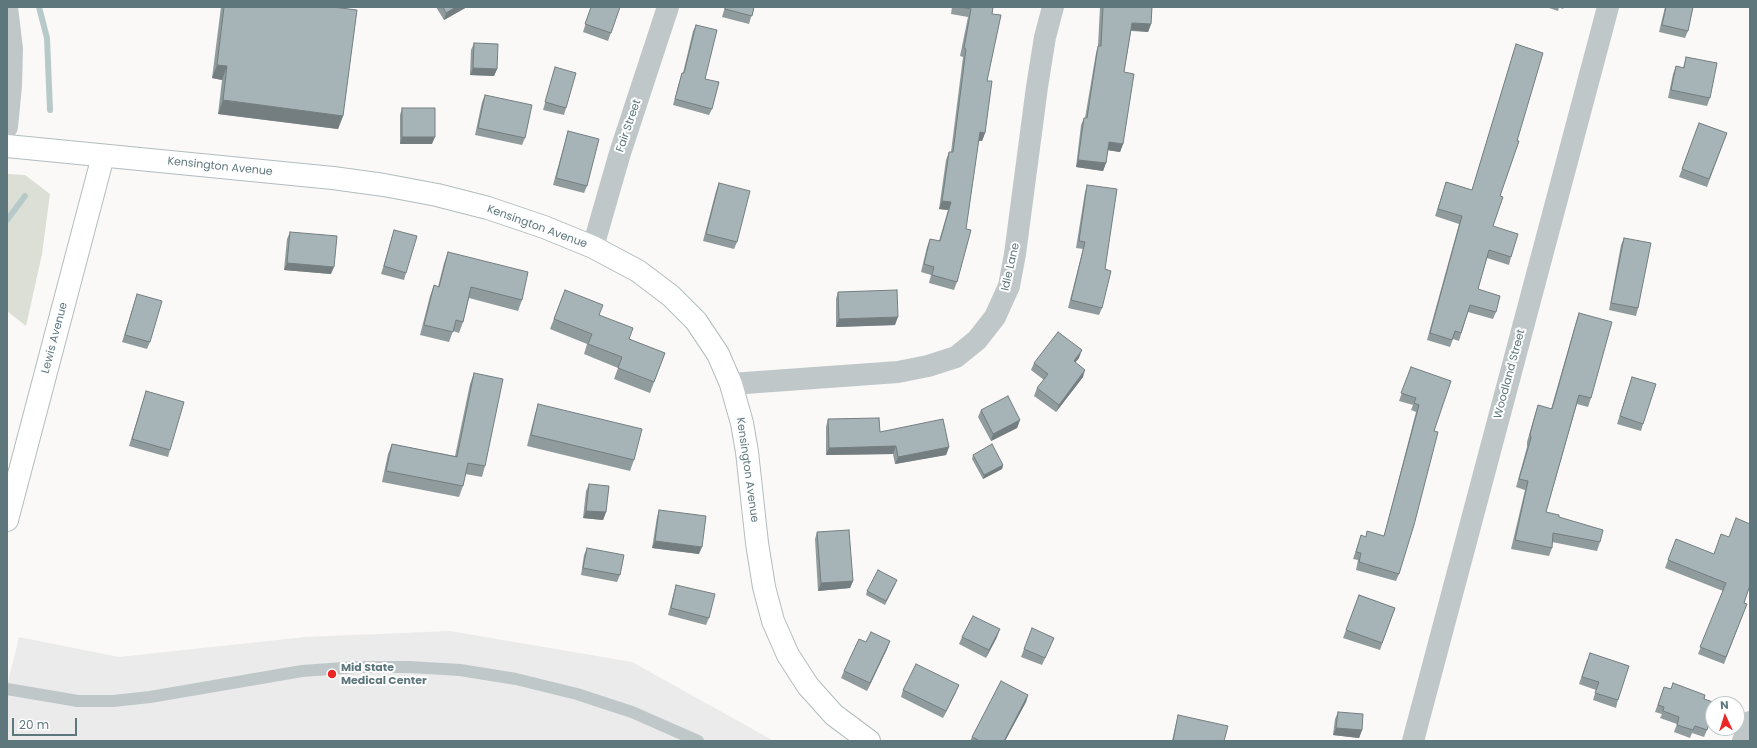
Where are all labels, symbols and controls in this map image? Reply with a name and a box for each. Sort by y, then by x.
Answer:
street label: Fair Street [614,98,644,154]
street label: Kensington Avenue [167,155,273,179]
street label: Kensington Avenue [485,203,589,251]
street label: Idle Lane [999,242,1023,292]
street label: Lewis Avenue [39,301,71,375]
street label: Woodland Street [1492,328,1528,420]
street label: Kensington Avenue [733,417,761,523]
place label: Mid State Medical Center [341,661,427,687]
marker: Mid State Medical Center [326,668,338,680]
north arrow [1705,696,1745,736]
text: N [1720,697,1729,713]
scale bar [14,710,79,736]
text: 20 m [19,716,49,733]

